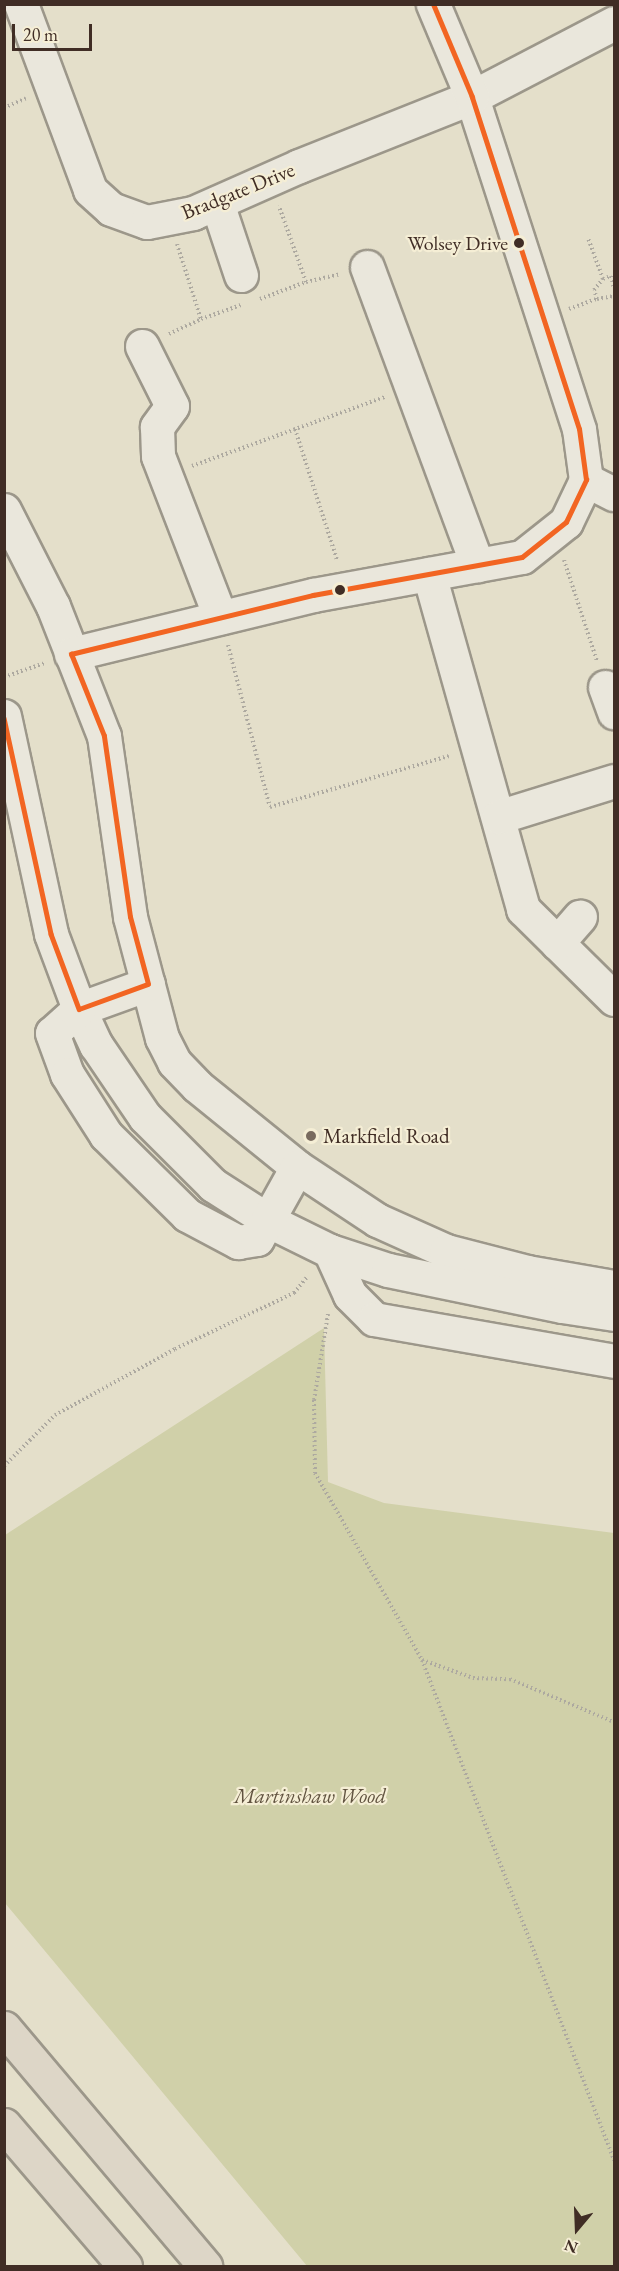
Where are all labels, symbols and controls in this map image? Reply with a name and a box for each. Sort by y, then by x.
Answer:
scale bar [15,12,94,50]
text: 20 m [23,23,58,46]
street label: Bradgate Drive [178,157,298,225]
place label: Wolsey Drive [408,231,508,255]
marker: Wolsey Drive [513,237,525,249]
unlabelled marker [334,584,346,596]
place label: Markfield Road [323,1123,450,1149]
marker: Markfield Road [304,1129,318,1143]
park label: Martinshaw Wood [234,1783,386,1809]
north arrow [547,2199,607,2259]
text: N [561,2234,581,2259]

